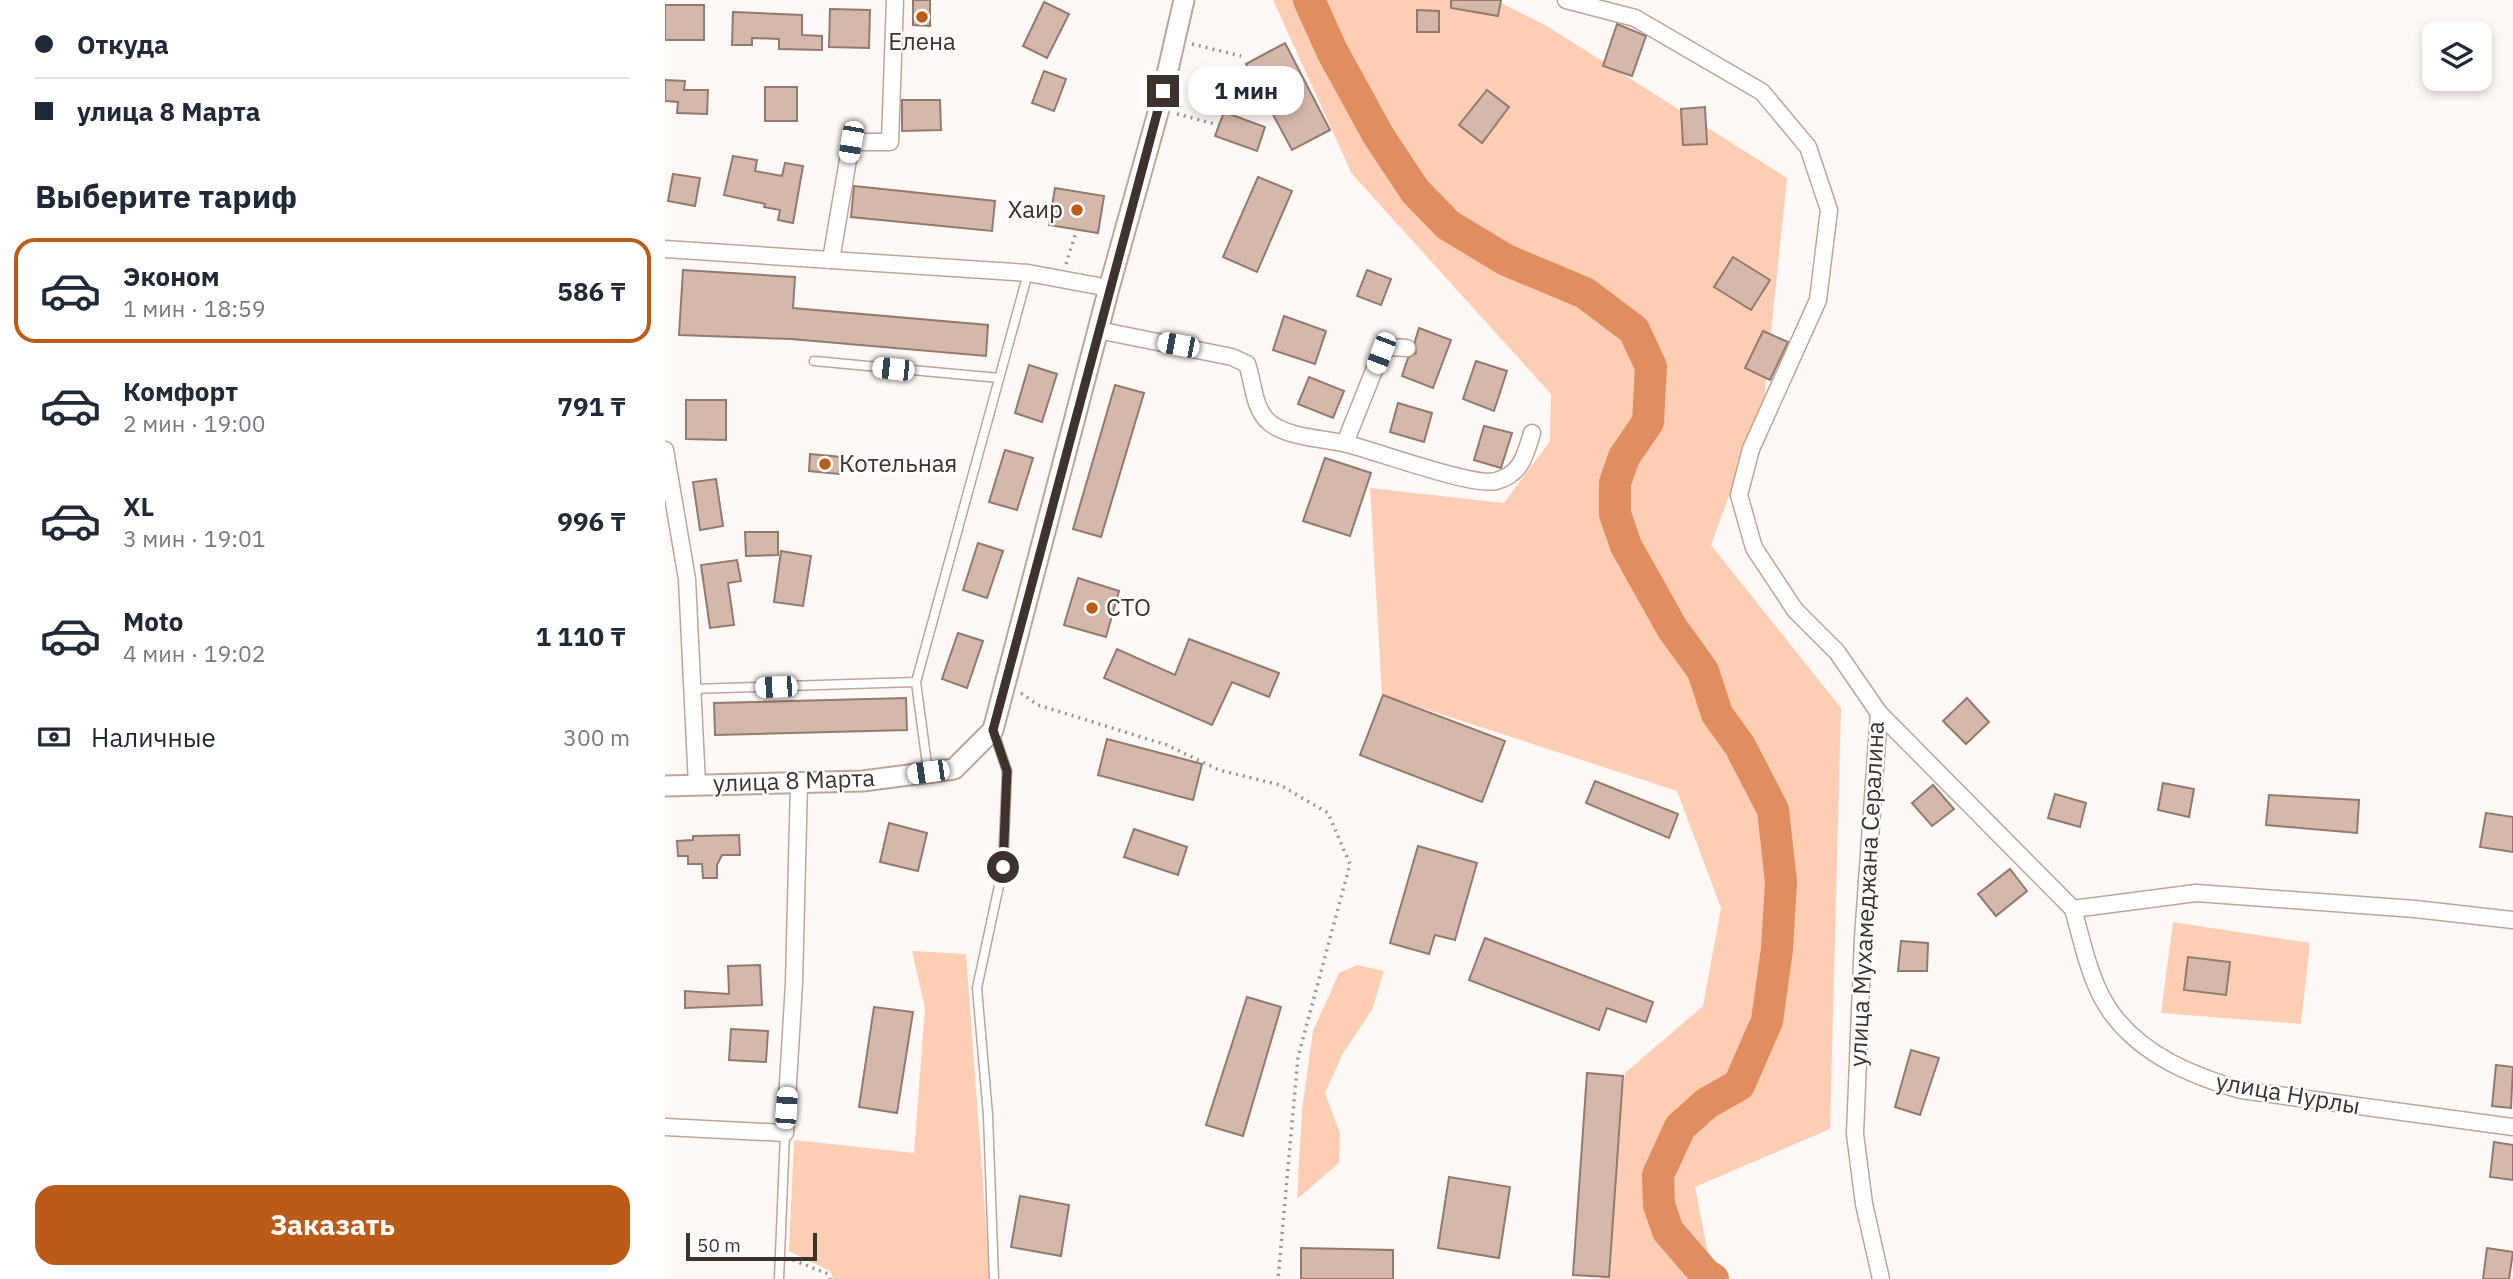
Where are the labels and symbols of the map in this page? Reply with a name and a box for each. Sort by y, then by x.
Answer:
marker: Елена [914,9,930,25]
place label: Елена [888,25,956,57]
callout: 1 мин [1187,66,1303,116]
route end [1147,75,1179,107]
car [838,119,865,165]
place label: Хаир [1008,193,1063,225]
marker: Хаир [1069,202,1085,218]
car [1364,330,1399,376]
car [1156,331,1201,359]
car [872,356,915,382]
place label: Котельная [839,447,957,479]
marker: Котельная [817,456,833,472]
place label: СТО [1106,591,1151,623]
marker: СТО [1084,600,1100,616]
car [755,676,798,698]
street label: улица Мухамеджана Сералина [1841,720,1891,1068]
car [906,759,951,785]
street label: улица 8 Марта [712,761,876,799]
route start [987,851,1019,883]
street label: улица Нурлы [2214,1065,2363,1121]
car [775,1086,798,1130]
scale bar [686,1230,817,1262]

